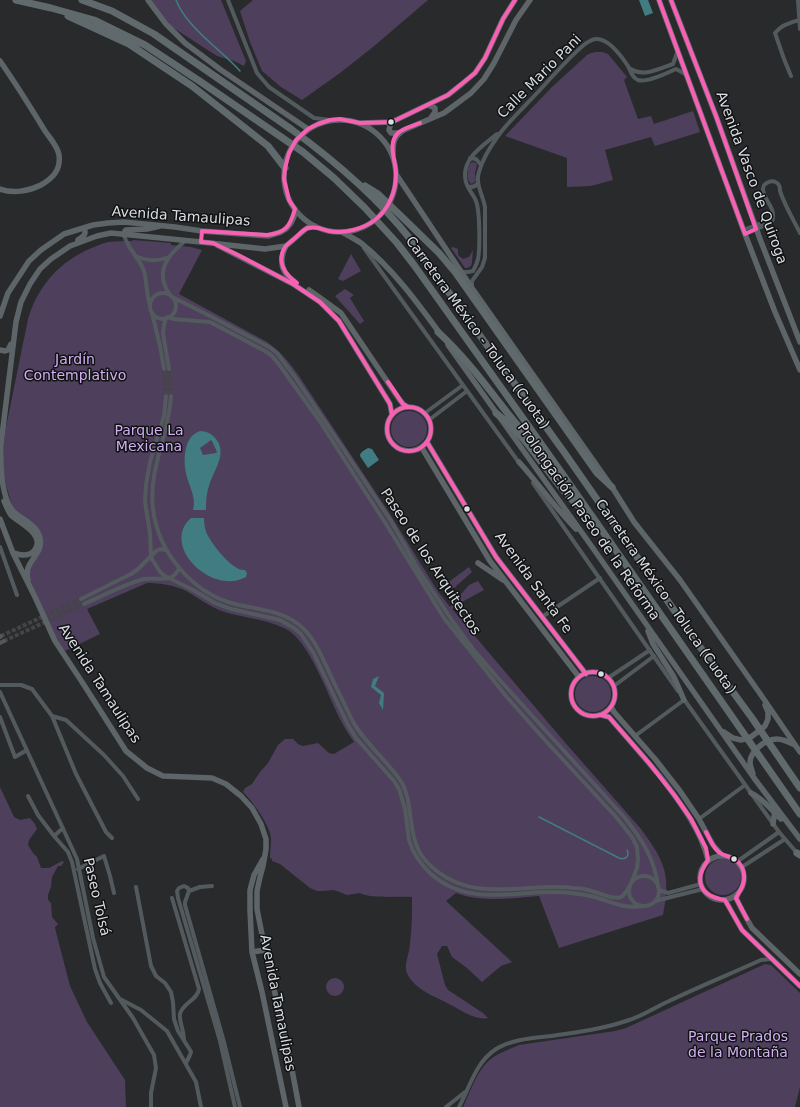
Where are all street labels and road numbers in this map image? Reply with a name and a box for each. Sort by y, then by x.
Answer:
street label: Calle Mario Pani [495,32,585,122]
street label: Avenida Vasco de Quiroga [712,89,790,267]
street label: Avenida Tamaulipas [111,204,251,230]
street label: Carretera México - Toluca (Cuota) [401,233,553,433]
street label: Prolongación Paseo de la Reforma [513,420,663,624]
street label: Paseo de los Arquitectos [376,486,484,638]
street label: Carretera México - Toluca (Cuota) [591,496,739,698]
street label: Avenida Santa Fe [491,529,575,637]
street label: Avenida Tamaulipas [54,621,144,747]
street label: Paseo Tolsá [79,856,113,938]
street label: Avenida Tamaulipas [256,933,298,1073]

